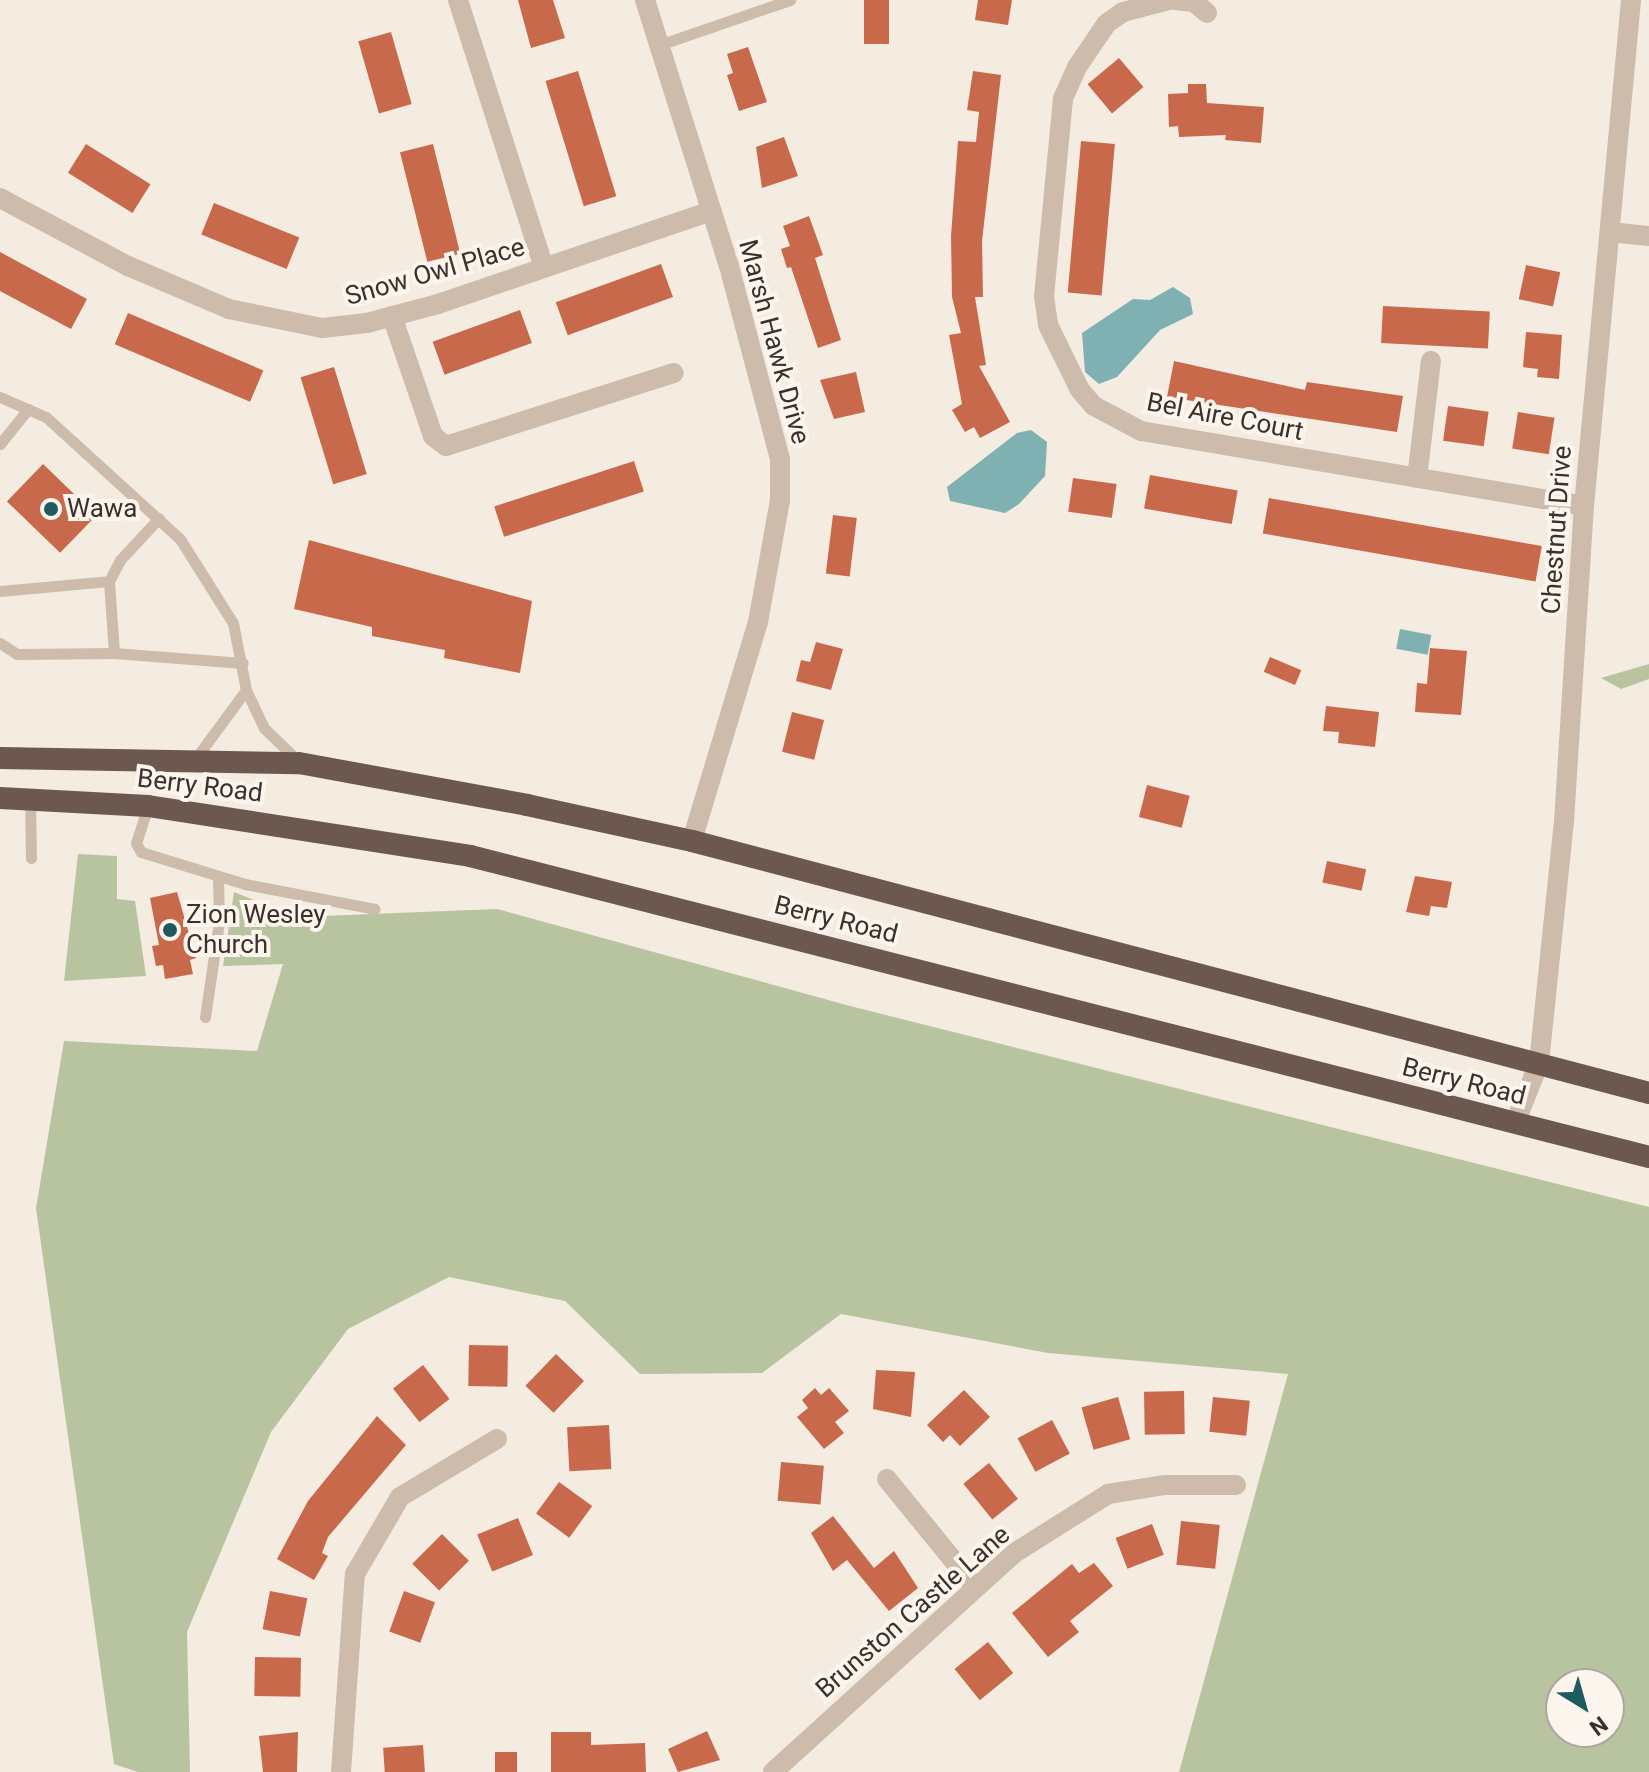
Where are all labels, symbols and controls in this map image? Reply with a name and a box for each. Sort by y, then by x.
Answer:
street label: Snow Owl Place [342,231,528,313]
street label: Marsh Hawk Drive [732,236,816,448]
street label: Bel Aire Court [1144,387,1306,447]
street label: Chestnut Drive [1536,445,1578,615]
place label: Wawa [67,493,137,525]
marker: Wawa [42,500,60,518]
street label: Berry Road [135,763,265,809]
street label: Berry Road [771,890,901,950]
place label: Zion Wesley Church [186,899,326,960]
marker: Zion Wesley Church [161,921,179,939]
street label: Berry Road [1399,1052,1529,1112]
street label: Brunston Castle Lane [810,1519,1016,1705]
north arrow [1545,1668,1625,1748]
text: N [1585,1711,1612,1741]

